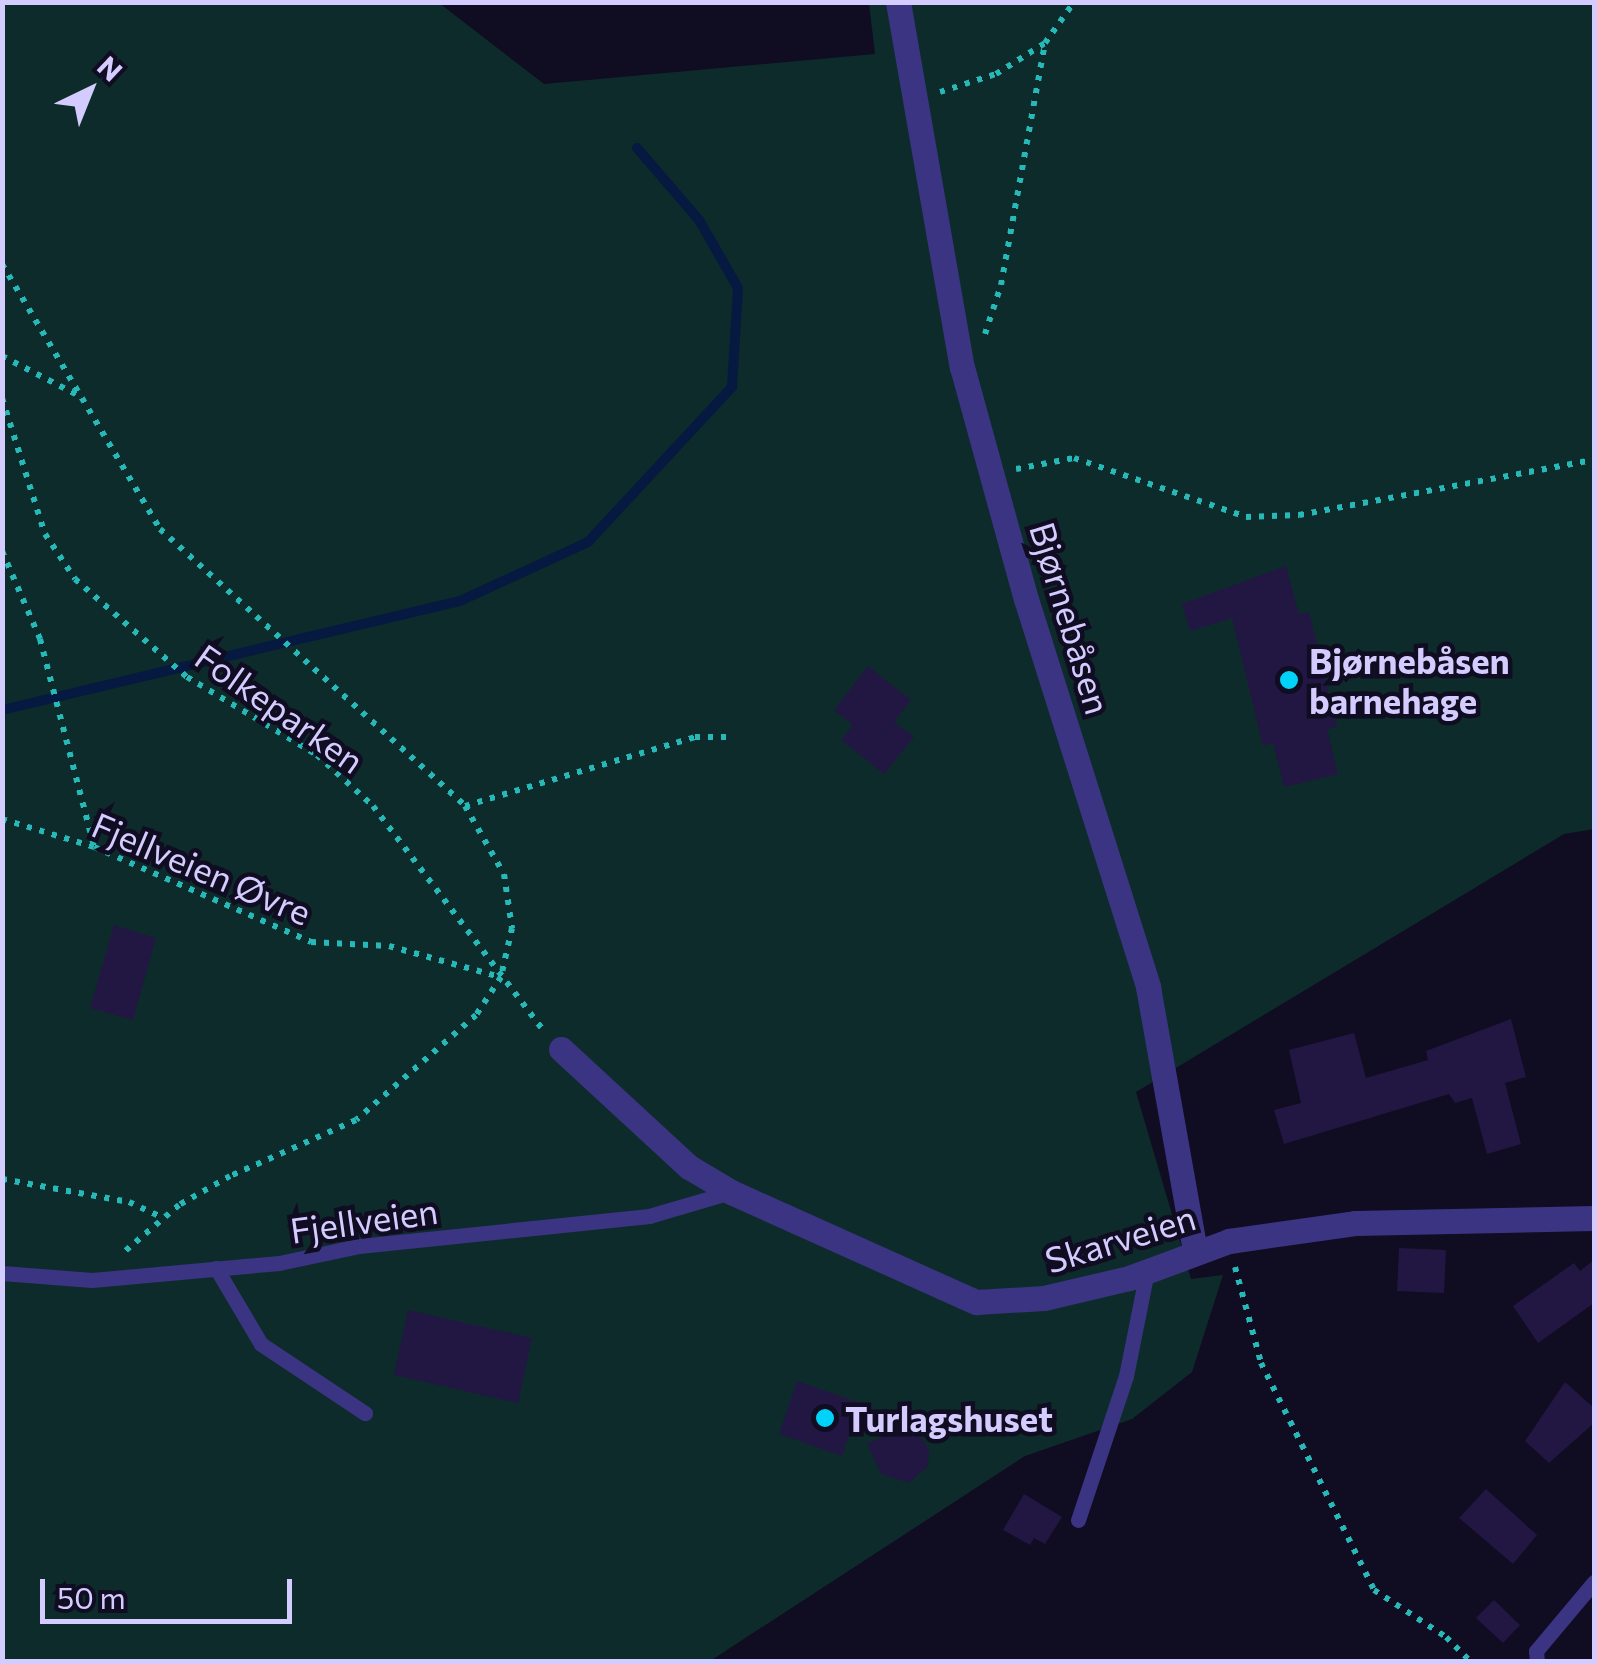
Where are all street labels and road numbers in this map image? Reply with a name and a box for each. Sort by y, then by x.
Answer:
street label: Bjørnebåsen [1022,517,1120,719]
street label: Folkeparken [188,635,372,781]
street label: Fjellveien Øvre [86,803,318,933]
street label: Fjellveien [288,1189,440,1251]
street label: Skarveien [1040,1195,1200,1281]

